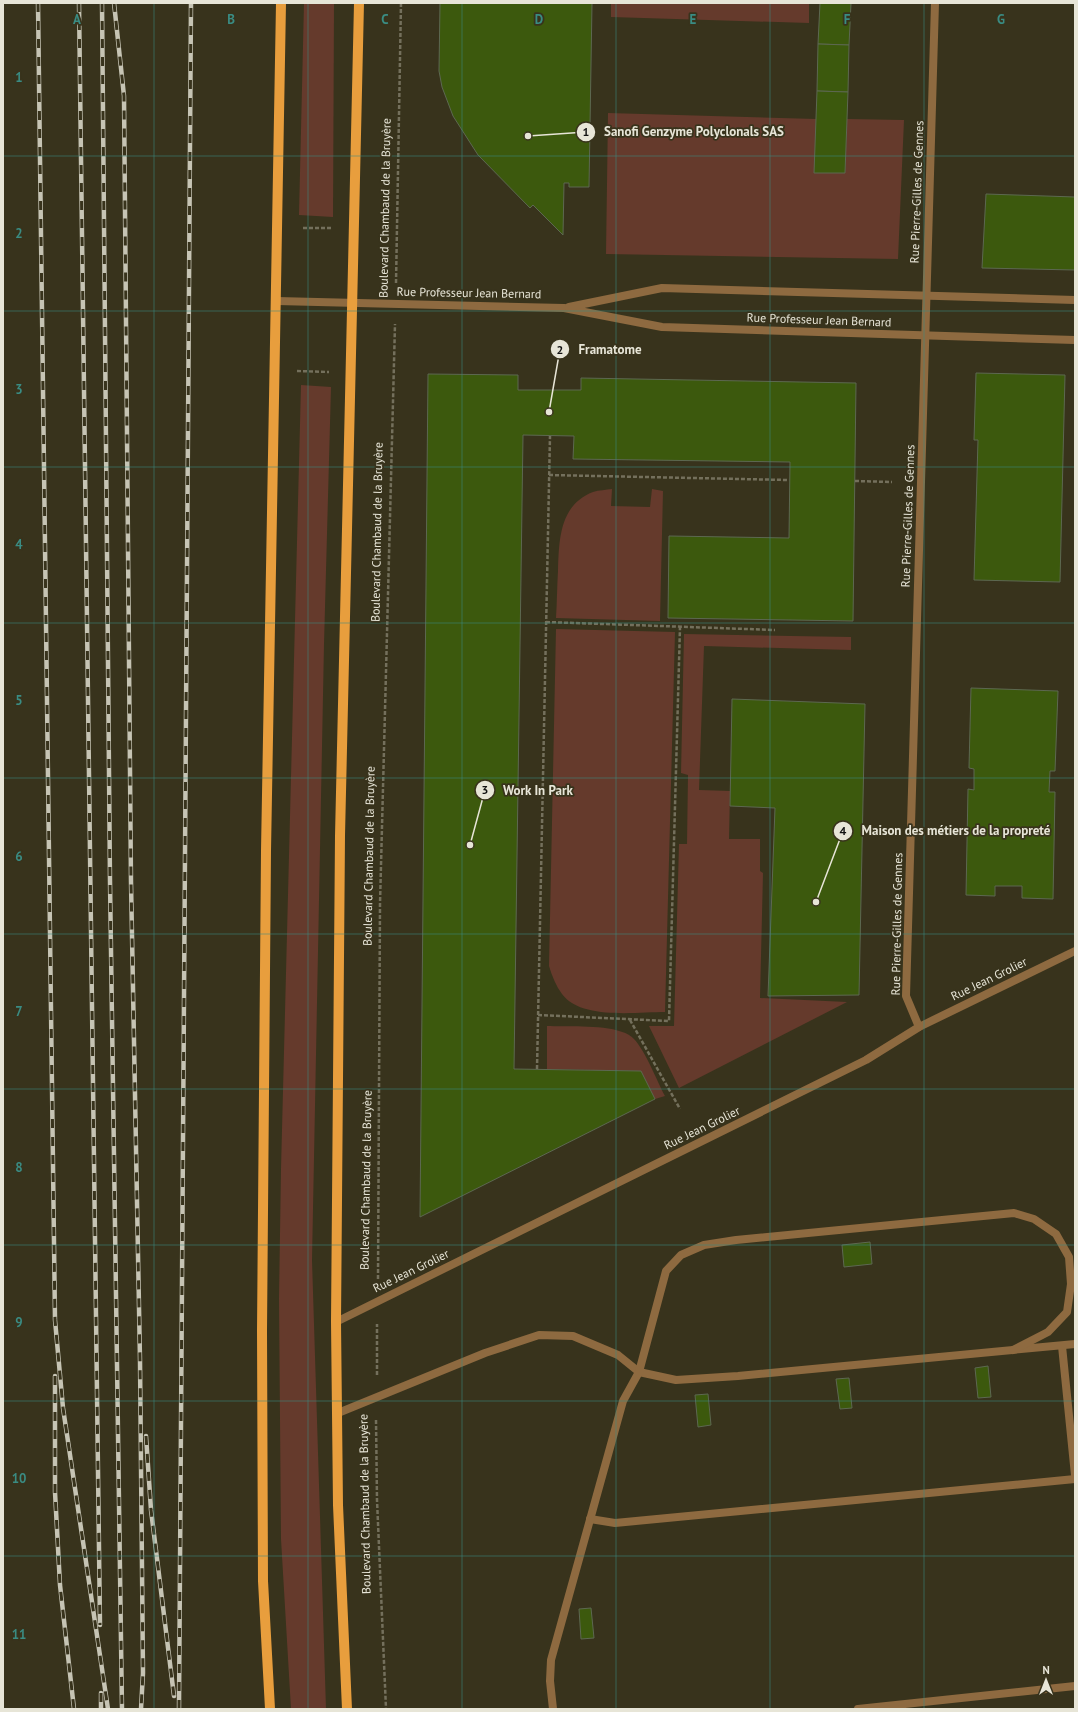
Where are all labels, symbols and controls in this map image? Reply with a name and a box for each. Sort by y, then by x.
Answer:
text: A [73,11,81,28]
text: B [227,11,235,28]
text: C [381,11,389,28]
text: D [535,11,543,28]
text: E [690,11,697,28]
text: F [844,11,851,28]
text: G [997,11,1005,28]
text: 1 [15,69,23,86]
street label: Boulevard Chambaud de la Bruyère [375,118,394,298]
callout: Sanofi Genzyme Polyclonals SAS [576,119,792,144]
street label: Rue Pierre-Gilles de Gennes [907,120,926,264]
text: Sanofi Genzyme Polyclonals SAS [604,123,784,140]
text: 1 [583,124,589,139]
text: 2 [15,225,23,242]
street label: Rue Professeur Jean Bernard [397,284,541,301]
street label: Rue Professeur Jean Bernard [746,309,892,330]
callout: Framatome [550,337,649,362]
text: Framatome [578,341,642,358]
text: 2 [557,342,563,357]
text: 3 [15,381,23,398]
street label: Boulevard Chambaud de la Bruyère [367,442,386,622]
street label: Rue Pierre-Gilles de Gennes [898,444,917,588]
text: 4 [15,536,23,553]
text: 5 [15,692,23,709]
street label: Boulevard Chambaud de la Bruyère [359,766,378,946]
callout: Work In Park [475,778,581,803]
text: 3 [482,782,488,797]
text: Work In Park [503,782,574,799]
callout: Maison des métiers de la propreté [833,818,1058,843]
text: Maison des métiers de la propreté [862,822,1051,839]
text: 4 [840,823,847,838]
text: 6 [15,848,23,865]
street label: Rue Pierre-Gilles de Gennes [888,852,905,996]
street label: Rue Jean Grolier [948,954,1029,1003]
text: 7 [15,1003,23,1020]
street label: Boulevard Chambaud de la Bruyère [356,1090,375,1270]
street label: Rue Jean Grolier [661,1103,742,1152]
text: 8 [15,1159,23,1176]
street label: Rue Jean Grolier [370,1246,451,1295]
text: 9 [15,1314,23,1331]
street label: Boulevard Chambaud de la Bruyère [355,1414,374,1594]
text: 10 [12,1470,26,1487]
text: 11 [12,1626,26,1643]
north arrow [1026,1660,1066,1700]
text: N [1042,1663,1050,1677]

